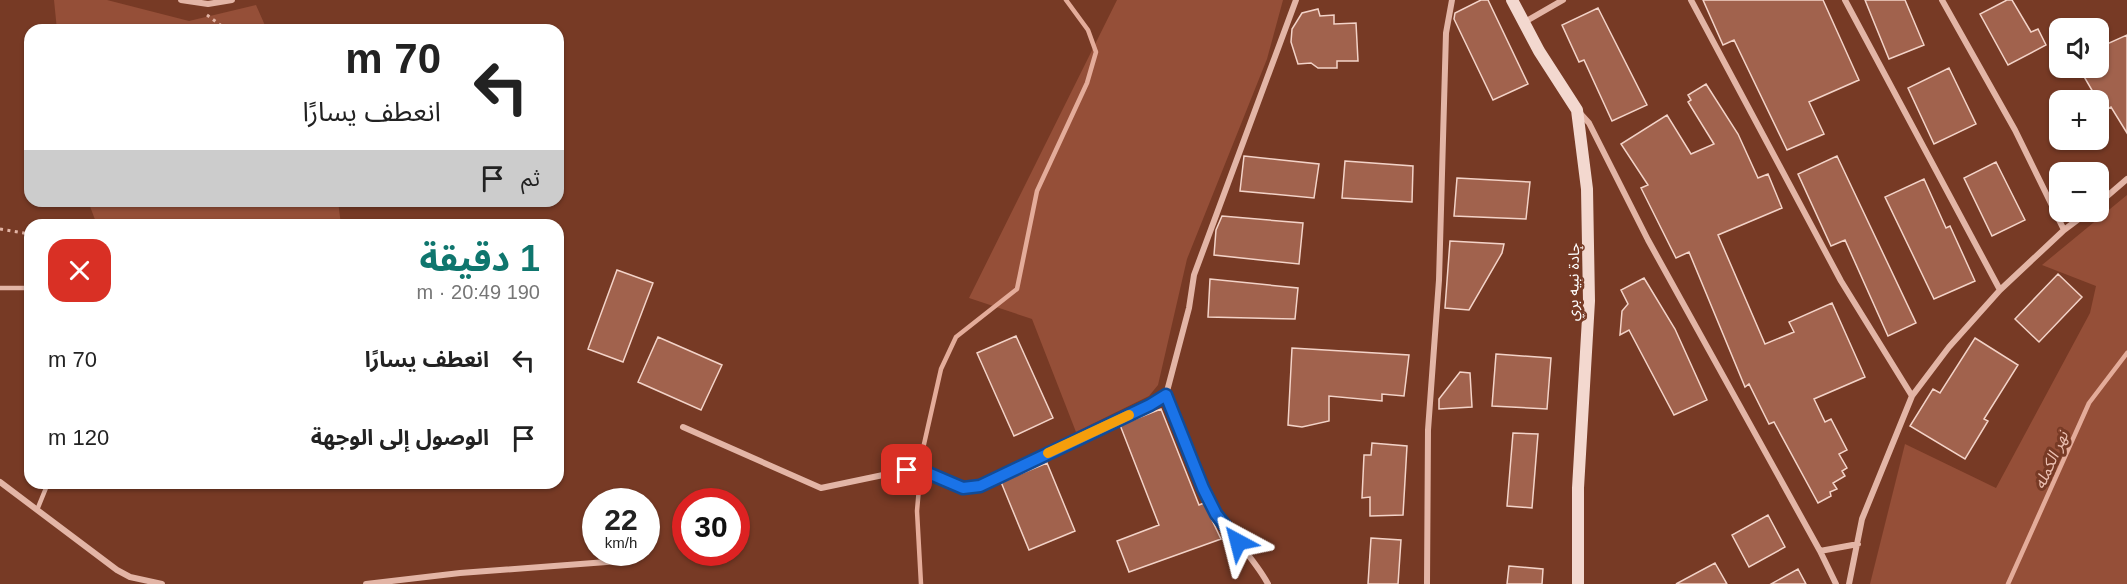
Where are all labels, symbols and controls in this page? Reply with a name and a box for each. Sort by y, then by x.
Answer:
map controls [2049,18,2109,222]
button: sound [2049,18,2109,78]
text: 70 m [345,35,441,82]
icon: left [462,48,540,126]
button: + [2049,90,2109,150]
text: انعطف يسارًا [302,97,441,127]
icon: arrive [476,162,509,195]
button: − [2049,162,2109,222]
text: ثم [521,166,540,191]
text: 1 دقيقة [419,238,540,279]
button: close [48,239,111,302]
street label: جادة نبيه بري [1564,243,1586,321]
text: 190 m · 20:49 [417,281,540,303]
icon: left [507,344,540,377]
text: 70 m [48,347,97,372]
text: انعطف يسارًا [365,347,489,372]
icon: arrive [507,422,540,455]
text: 120 m [48,425,109,450]
text: الوصول إلى الوجهة [311,425,489,450]
water label: نهر الكمله [2031,427,2073,492]
pin [881,444,932,495]
icon: arrive [890,453,923,486]
speed limit sign: 30 [672,488,750,566]
text: 22 [604,503,638,536]
position arrow [1206,510,1270,574]
text: km/h [605,534,637,551]

